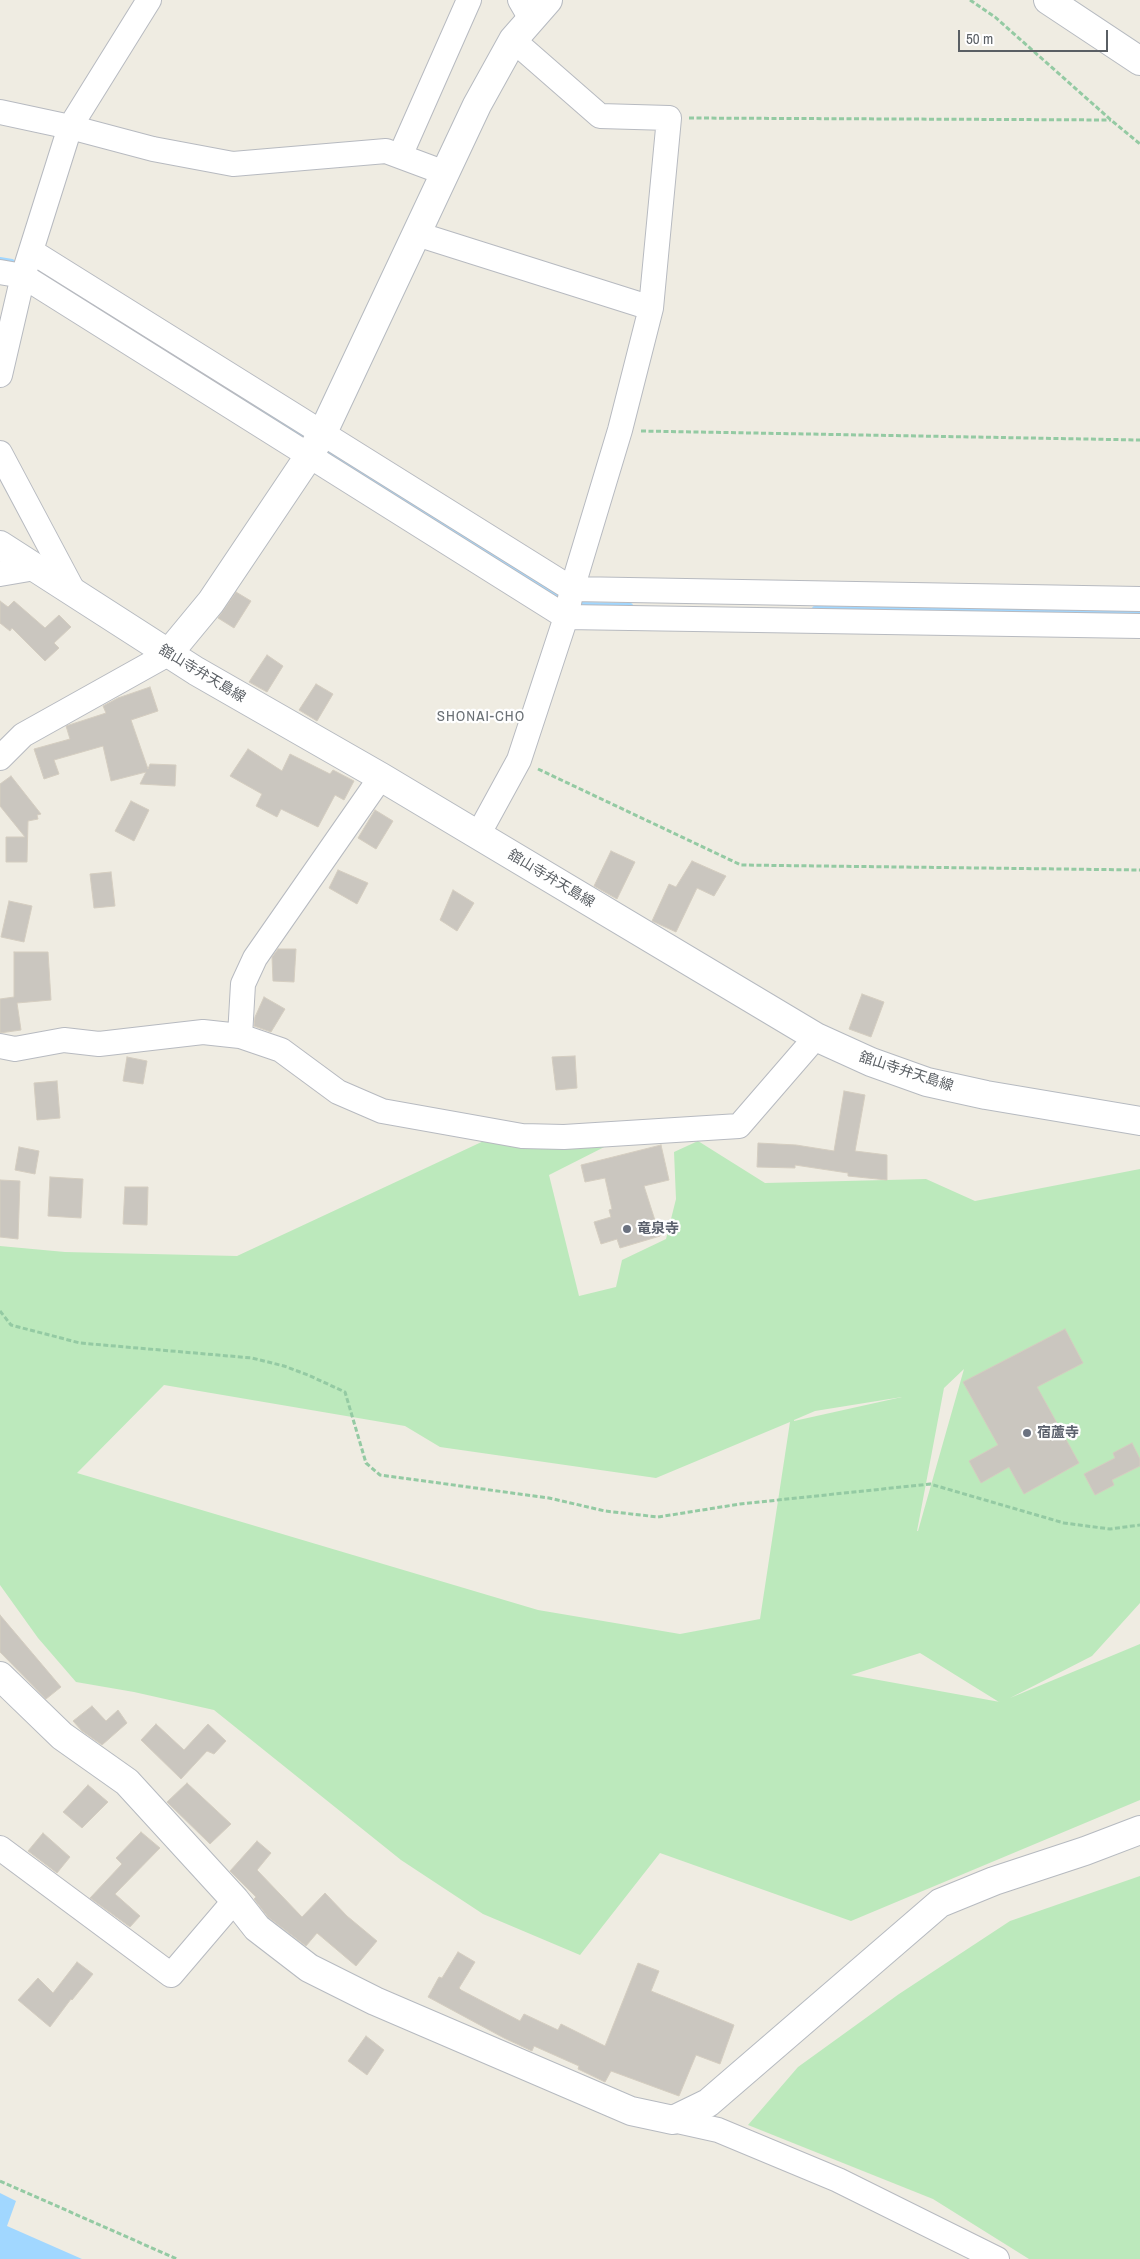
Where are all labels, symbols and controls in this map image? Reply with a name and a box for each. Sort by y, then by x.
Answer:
scale bar [960,20,1110,52]
text: 50 m [966,28,993,49]
street label: 舘山寺弁天島線 [156,642,248,706]
district label: SHONAI-CHO [435,708,527,726]
street label: 舘山寺弁天島線 [505,847,597,911]
street label: 舘山寺弁天島線 [857,1049,955,1095]
place label: 竜泉寺 [637,1221,679,1237]
marker: 竜泉寺 [621,1223,633,1235]
place label: 宿蘆寺 [1037,1425,1079,1441]
marker: 宿蘆寺 [1021,1427,1033,1439]

